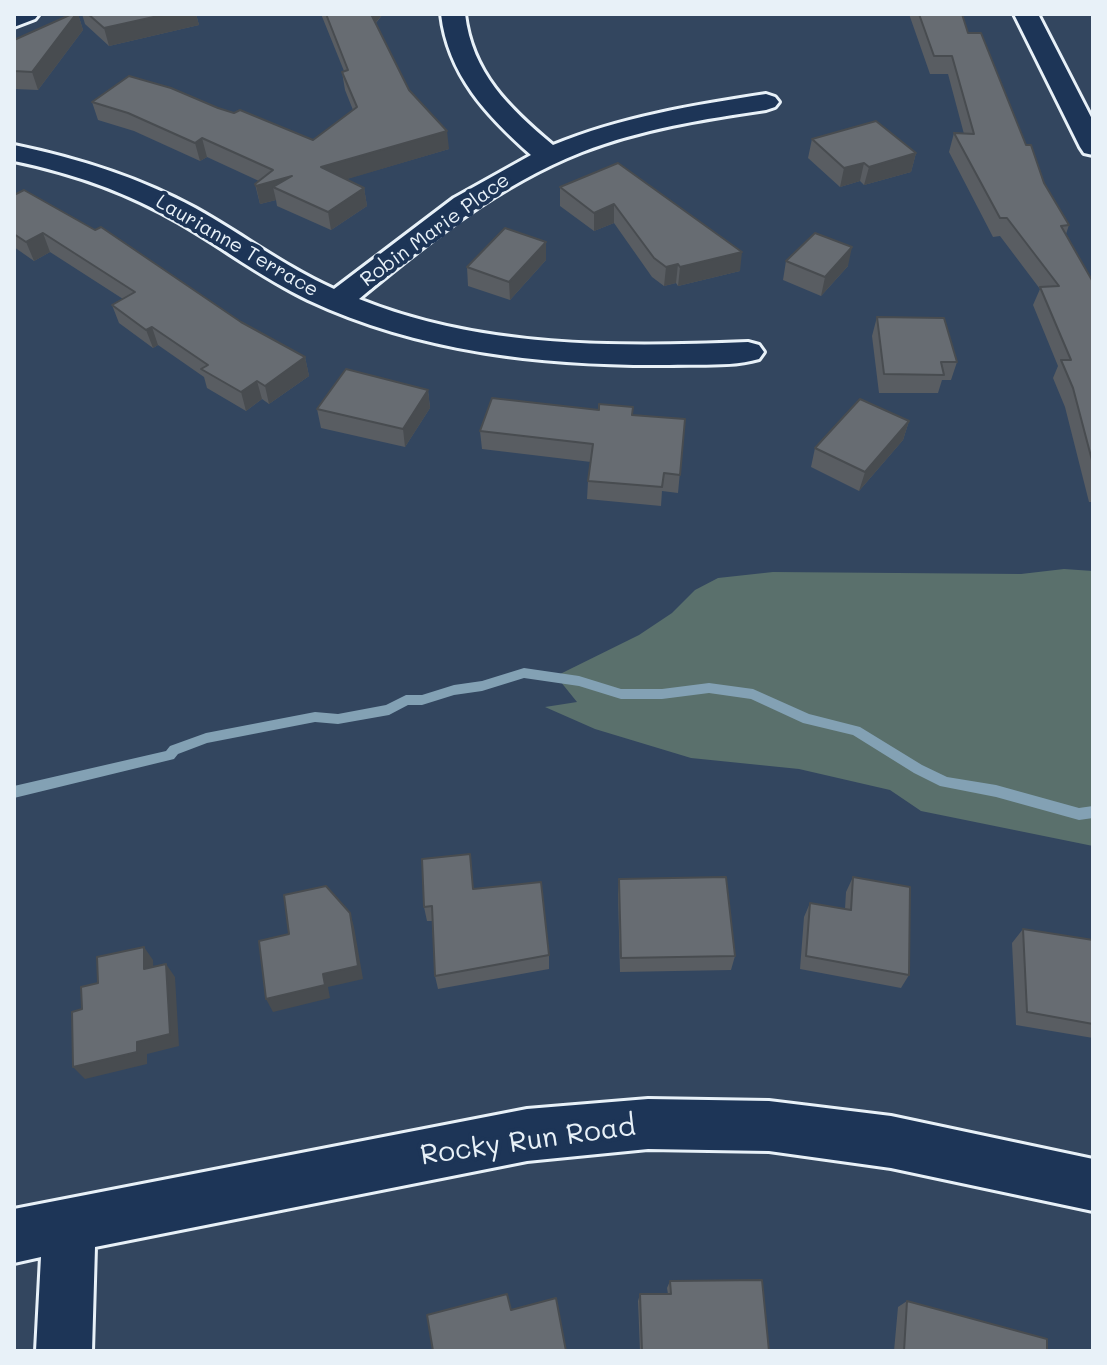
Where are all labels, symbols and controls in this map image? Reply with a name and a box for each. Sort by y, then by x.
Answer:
street label: Robin Marie Place [356,168,514,292]
street label: Laurianne Terrace [151,190,323,302]
street label: Rocky Run Road [418,1109,638,1173]

